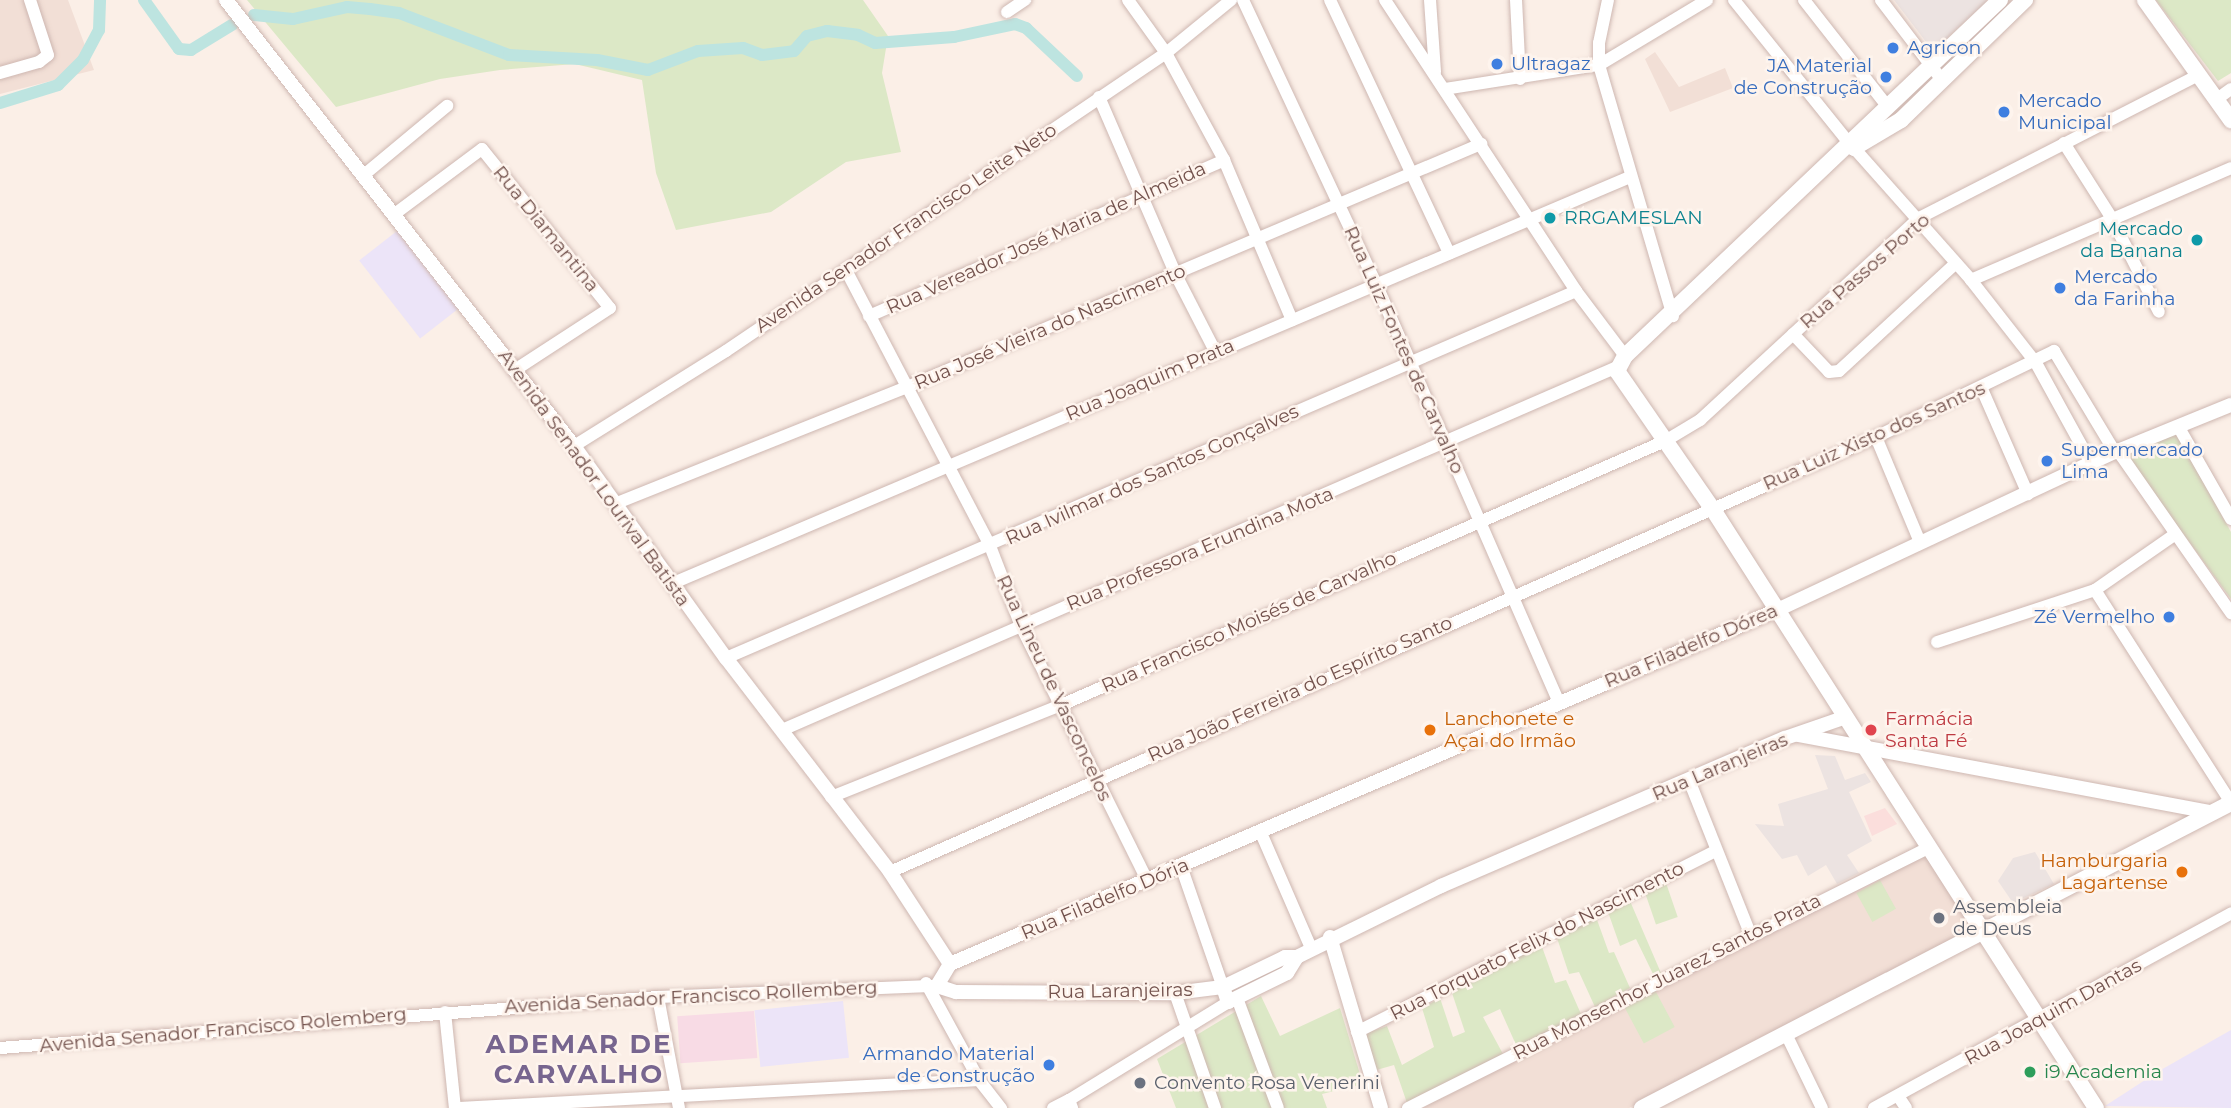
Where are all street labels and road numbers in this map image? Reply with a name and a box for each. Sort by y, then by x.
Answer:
street label: Avenida Senador Francisco Leite Neto [751,118,1061,338]
street label: Rua Vereador José Maria de Almeida [883,157,1209,319]
street label: Rua Diamantina [488,161,604,297]
street label: Rua Passos Porto [1795,208,1935,334]
street label: Rua Luiz Fontes de Carvalho [1339,223,1469,477]
street label: Rua José Vieira do Nascimento [911,259,1189,395]
street label: Rua Joaquim Prata [1062,334,1238,426]
street label: Avenida Senador Lourival Batista [493,345,695,611]
street label: Rua Luiz Xisto dos Santos [1759,377,1989,495]
street label: Rua Ivilmar dos Santos Gonçalves [1002,400,1302,550]
street label: Rua Professora Erundina Mota [1063,482,1337,616]
street label: Rua Francisco Moisés de Carvalho [1098,546,1400,698]
street label: Rua Lineu de Vasconcelos [992,571,1116,805]
street label: Rua Filadelfo Dórea [1601,599,1781,693]
street label: Rua João Ferreira do Espírito Santo [1144,611,1456,767]
street label: Rua Laranjeiras [1649,728,1791,806]
street label: Rua Filadelfo Dória [1018,853,1192,945]
street label: Rua Torquato Felix do Nascimento [1386,857,1688,1025]
street label: Rua Monsenhor Juarez Santos Prata [1509,889,1825,1065]
street label: Rua Joaquim Dantas [1961,954,2145,1070]
street label: Avenida Senador Francisco Rollemberg [504,976,878,1018]
street label: Rua Laranjeiras [1047,978,1193,1004]
street label: Avenida Senador Francisco Rolemberg [38,1003,408,1057]

